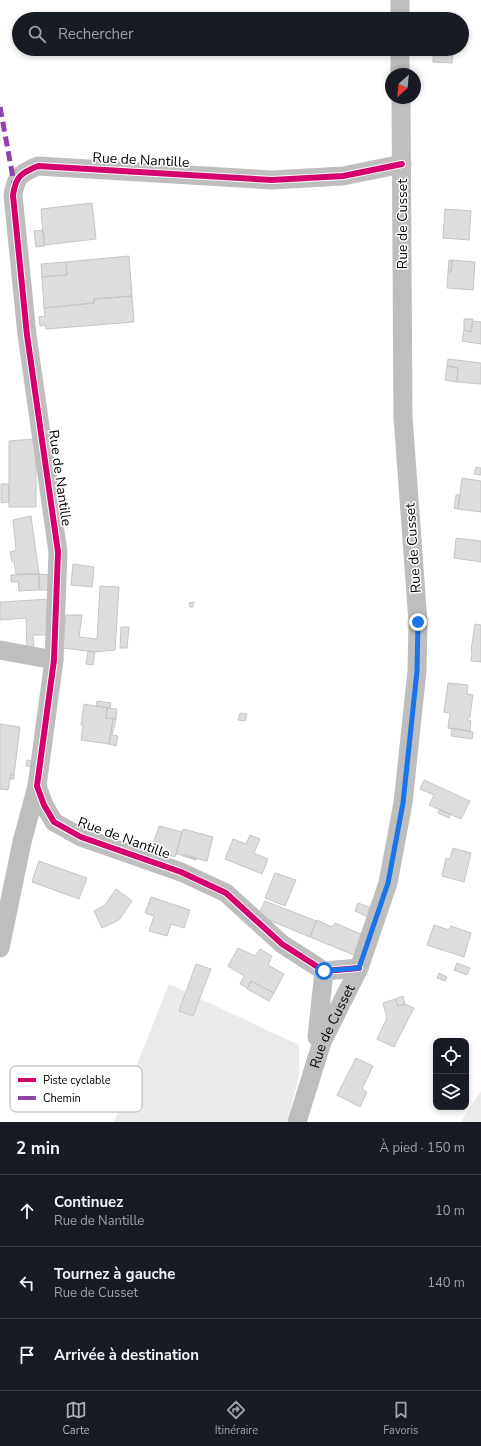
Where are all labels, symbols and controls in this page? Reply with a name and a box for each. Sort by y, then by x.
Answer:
search box [12,12,469,56]
icon: search [26,23,48,45]
text: Rechercher [58,24,133,44]
north arrow [385,68,421,104]
street label: Rue de Nantille [92,148,190,172]
street label: Rue de Cusset [393,179,412,269]
street label: Rue de Nantille [44,429,76,527]
street label: Rue de Cusset [400,502,426,594]
route end [409,613,427,631]
street label: Rue de Nantille [75,812,173,864]
route start [315,962,333,980]
street label: Rue de Cusset [305,981,359,1071]
map controls [433,1038,469,1110]
button: locate [433,1038,469,1074]
legend [10,1066,142,1112]
text: Piste cyclable [43,1073,111,1088]
button: layers [433,1074,469,1110]
text: Chemin [43,1091,81,1106]
text: 2 min [16,1137,60,1160]
text: À pied · 150 m [380,1139,465,1157]
text: Continuez [54,1192,123,1212]
icon: ahead [16,1200,38,1222]
text: 10 m [435,1202,465,1220]
text: Rue de Nantille [54,1212,144,1230]
text: Tournez à gauche [54,1264,176,1284]
icon: left [16,1272,38,1294]
text: 140 m [427,1274,465,1292]
text: Rue de Cusset [54,1284,138,1302]
icon: arrive [16,1344,38,1366]
text: Arrivée à destination [54,1345,199,1365]
tab: Carte [63,1399,90,1438]
tab: Itinéraire [215,1399,258,1438]
tab: Favoris [383,1399,418,1438]

